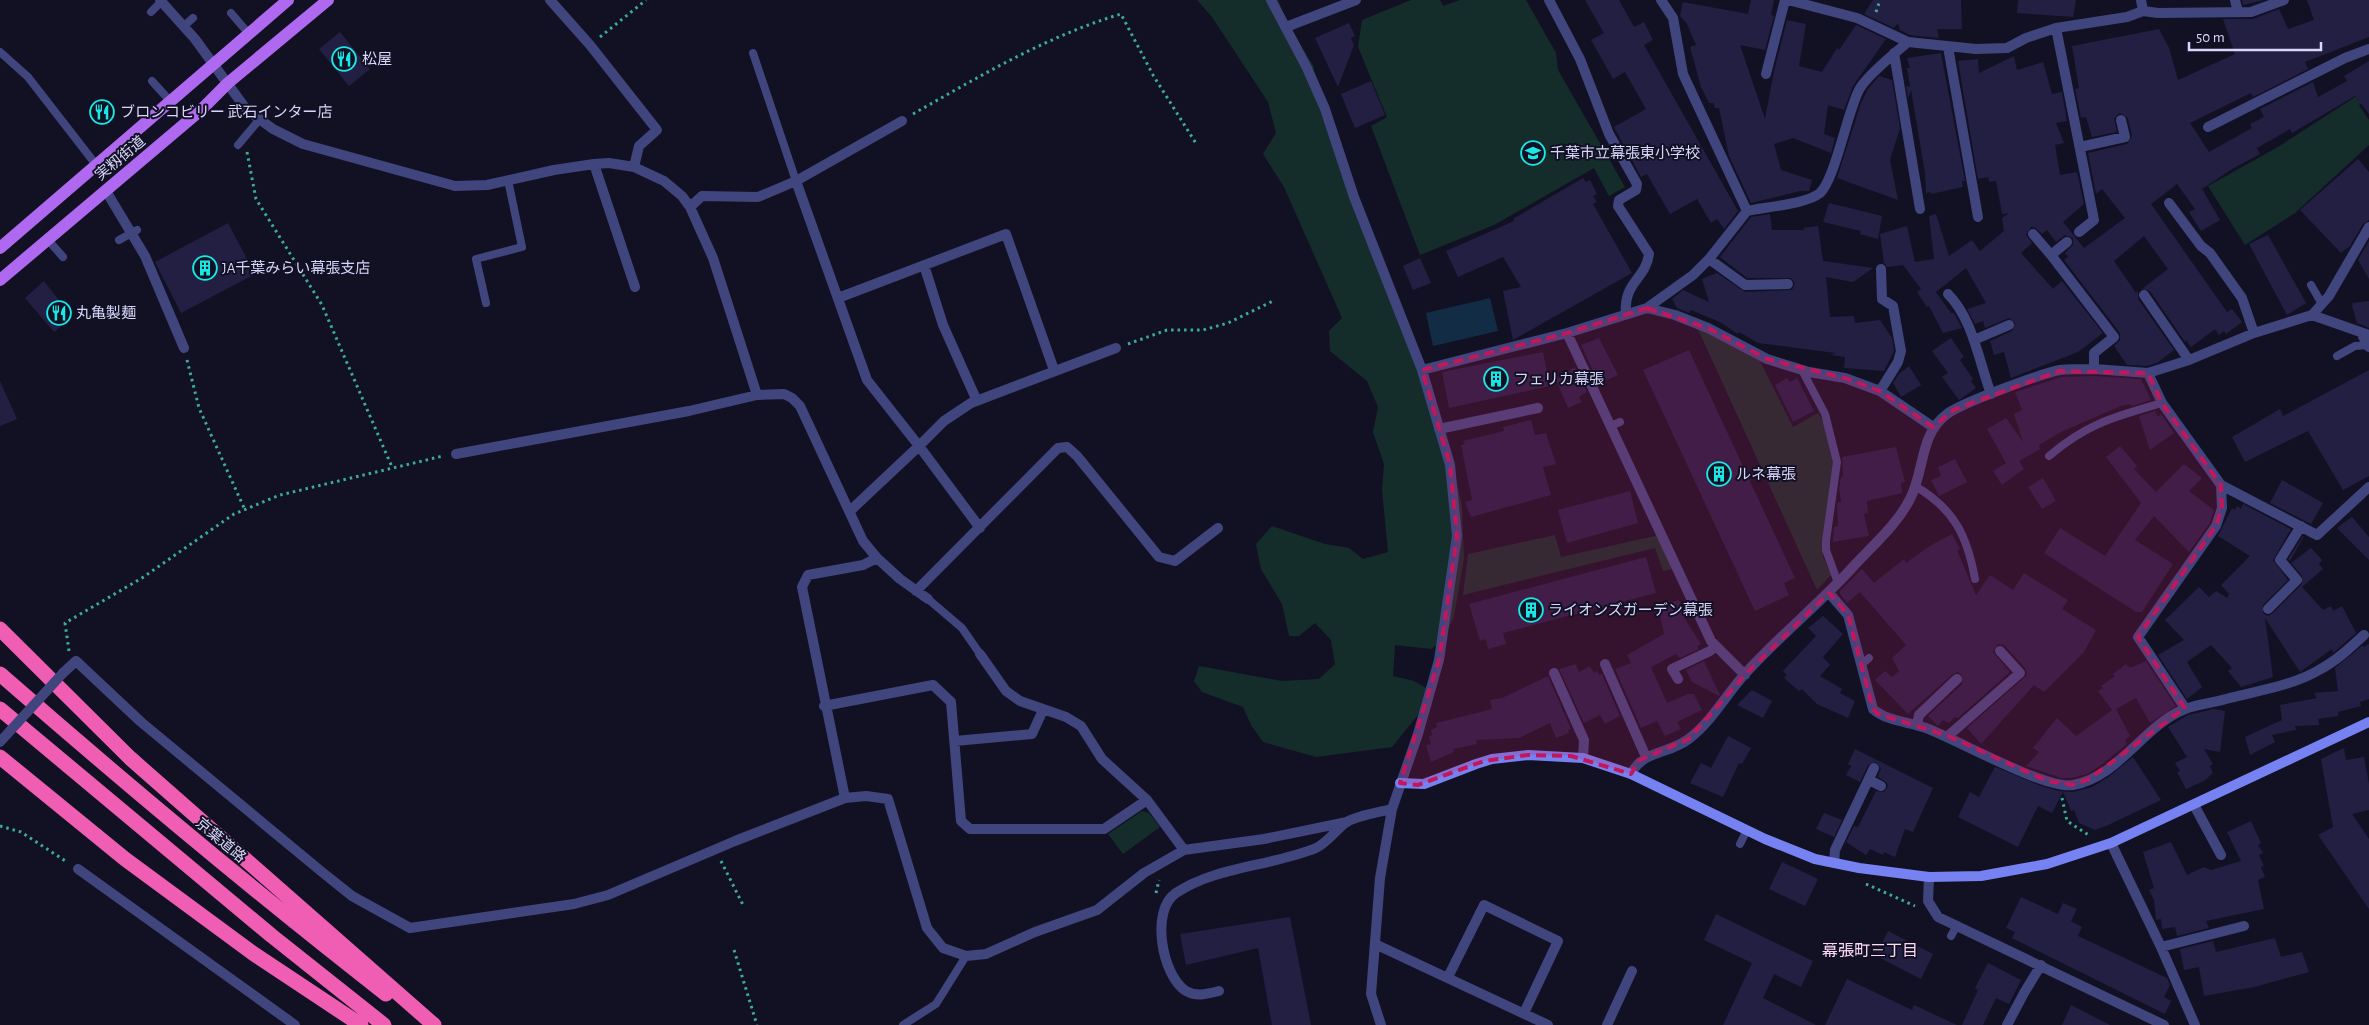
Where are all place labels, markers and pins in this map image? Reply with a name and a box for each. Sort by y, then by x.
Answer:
restaurant icon: 松屋 [331,46,357,72]
place label: 松屋 [362,51,392,67]
restaurant icon: ブロンコビリー 武石インター店 [89,99,115,125]
place label: ブロンコビリー 武石インター店 [120,104,332,120]
school or university icon: 千葉市立幕張東小学校 [1520,140,1546,166]
place label: 千葉市立幕張東小学校 [1550,145,1700,161]
building icon: JA千葉みらい幕張支店 [192,255,218,281]
place label: JA千葉みらい幕張支店 [222,260,370,276]
restaurant icon: 丸亀製麺 [46,300,72,326]
place label: 丸亀製麺 [76,305,136,321]
building icon: フェリカ幕張 [1483,366,1509,392]
place label: フェリカ幕張 [1514,371,1604,387]
building icon: ルネ幕張 [1706,461,1732,487]
place label: ルネ幕張 [1736,466,1796,482]
building icon: ライオンズガーデン幕張 [1518,597,1544,623]
place label: ライオンズガーデン幕張 [1548,602,1713,618]

